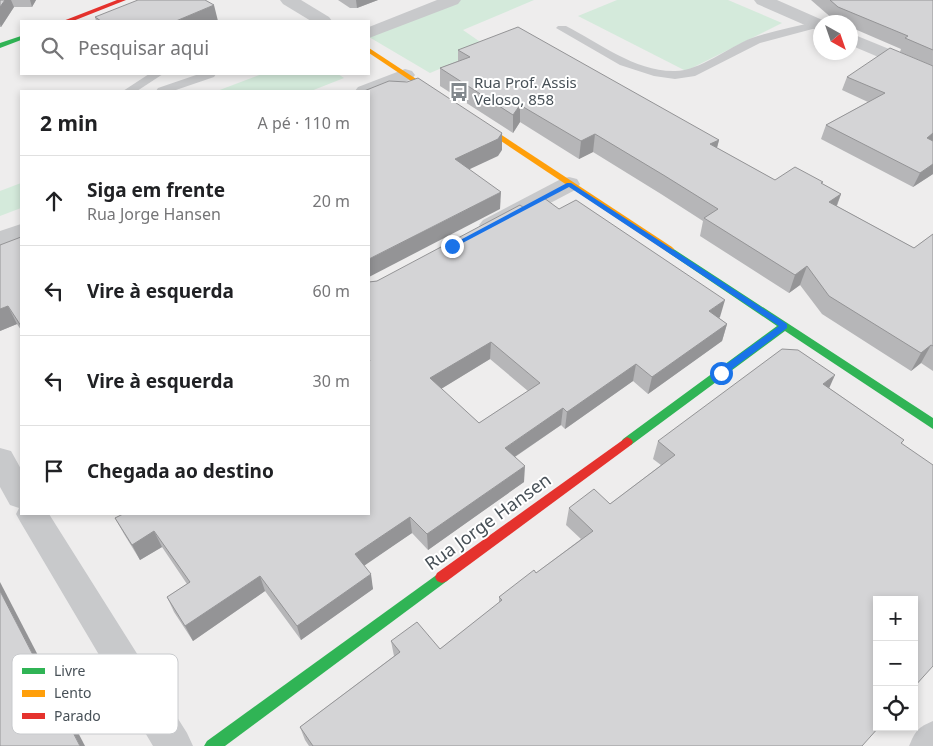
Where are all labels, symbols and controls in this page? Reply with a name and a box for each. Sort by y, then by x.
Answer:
north arrow [813,15,858,60]
search box [20,20,370,75]
icon: search [38,34,66,62]
text: Pesquisar aqui [78,35,209,61]
place label: Rua Prof. Assis Veloso, 858 [474,72,577,109]
bus stop icon: Rua Prof. Assis Veloso, 858 [448,81,470,103]
text: 2 min [40,109,98,137]
text: A pé · 110 m [258,112,350,134]
text: Siga em frente [87,177,225,203]
icon: ahead [40,187,68,215]
text: 20 m [313,190,350,212]
text: Rua Jorge Hansen [87,203,221,225]
route end [441,235,464,258]
icon: left [40,277,68,305]
text: Vire à esquerda [87,278,234,304]
text: 60 m [313,280,350,302]
route start [710,362,733,385]
icon: left [40,367,68,395]
text: Vire à esquerda [87,368,234,394]
text: 30 m [313,370,350,392]
icon: arrive [40,457,68,485]
text: Chegada ao destino [87,458,274,484]
street label: Rua Jorge Hansen [419,467,555,575]
map controls [873,596,918,731]
button: + [873,596,918,641]
button: − [873,641,918,686]
legend [12,654,178,734]
text: Livre [54,661,86,680]
text: Lento [54,683,91,702]
button: locate [873,686,918,731]
text: Parado [54,706,101,725]

